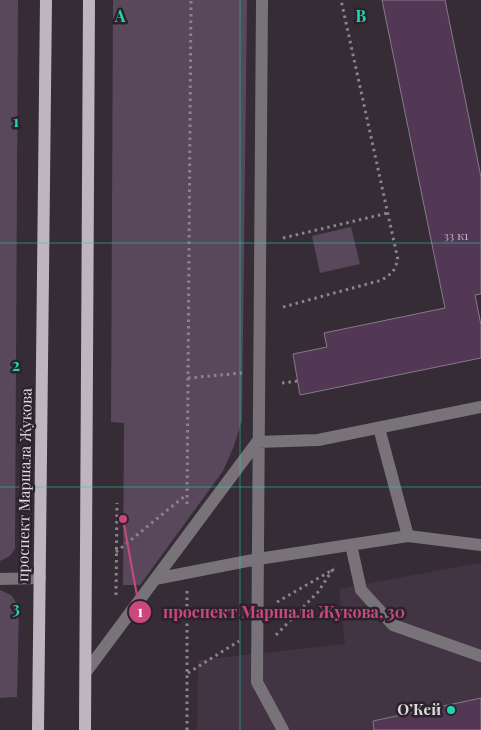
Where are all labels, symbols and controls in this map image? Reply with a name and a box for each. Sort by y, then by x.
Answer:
text: A [114,5,126,26]
text: B [356,5,367,26]
text: 1 [13,110,19,131]
house number: 33 к1 [443,227,469,243]
text: 2 [12,354,20,375]
street label: проспект Маршала Жукова [12,387,36,582]
callout: проспект Маршала Жукова, 30 [127,596,415,627]
text: 3 [12,597,20,618]
text: 1 [137,601,143,621]
text: проспект Маршала Жукова, 30 [163,601,405,622]
place label: О’Кей [397,699,441,719]
marker: О’Кей [445,704,457,716]

